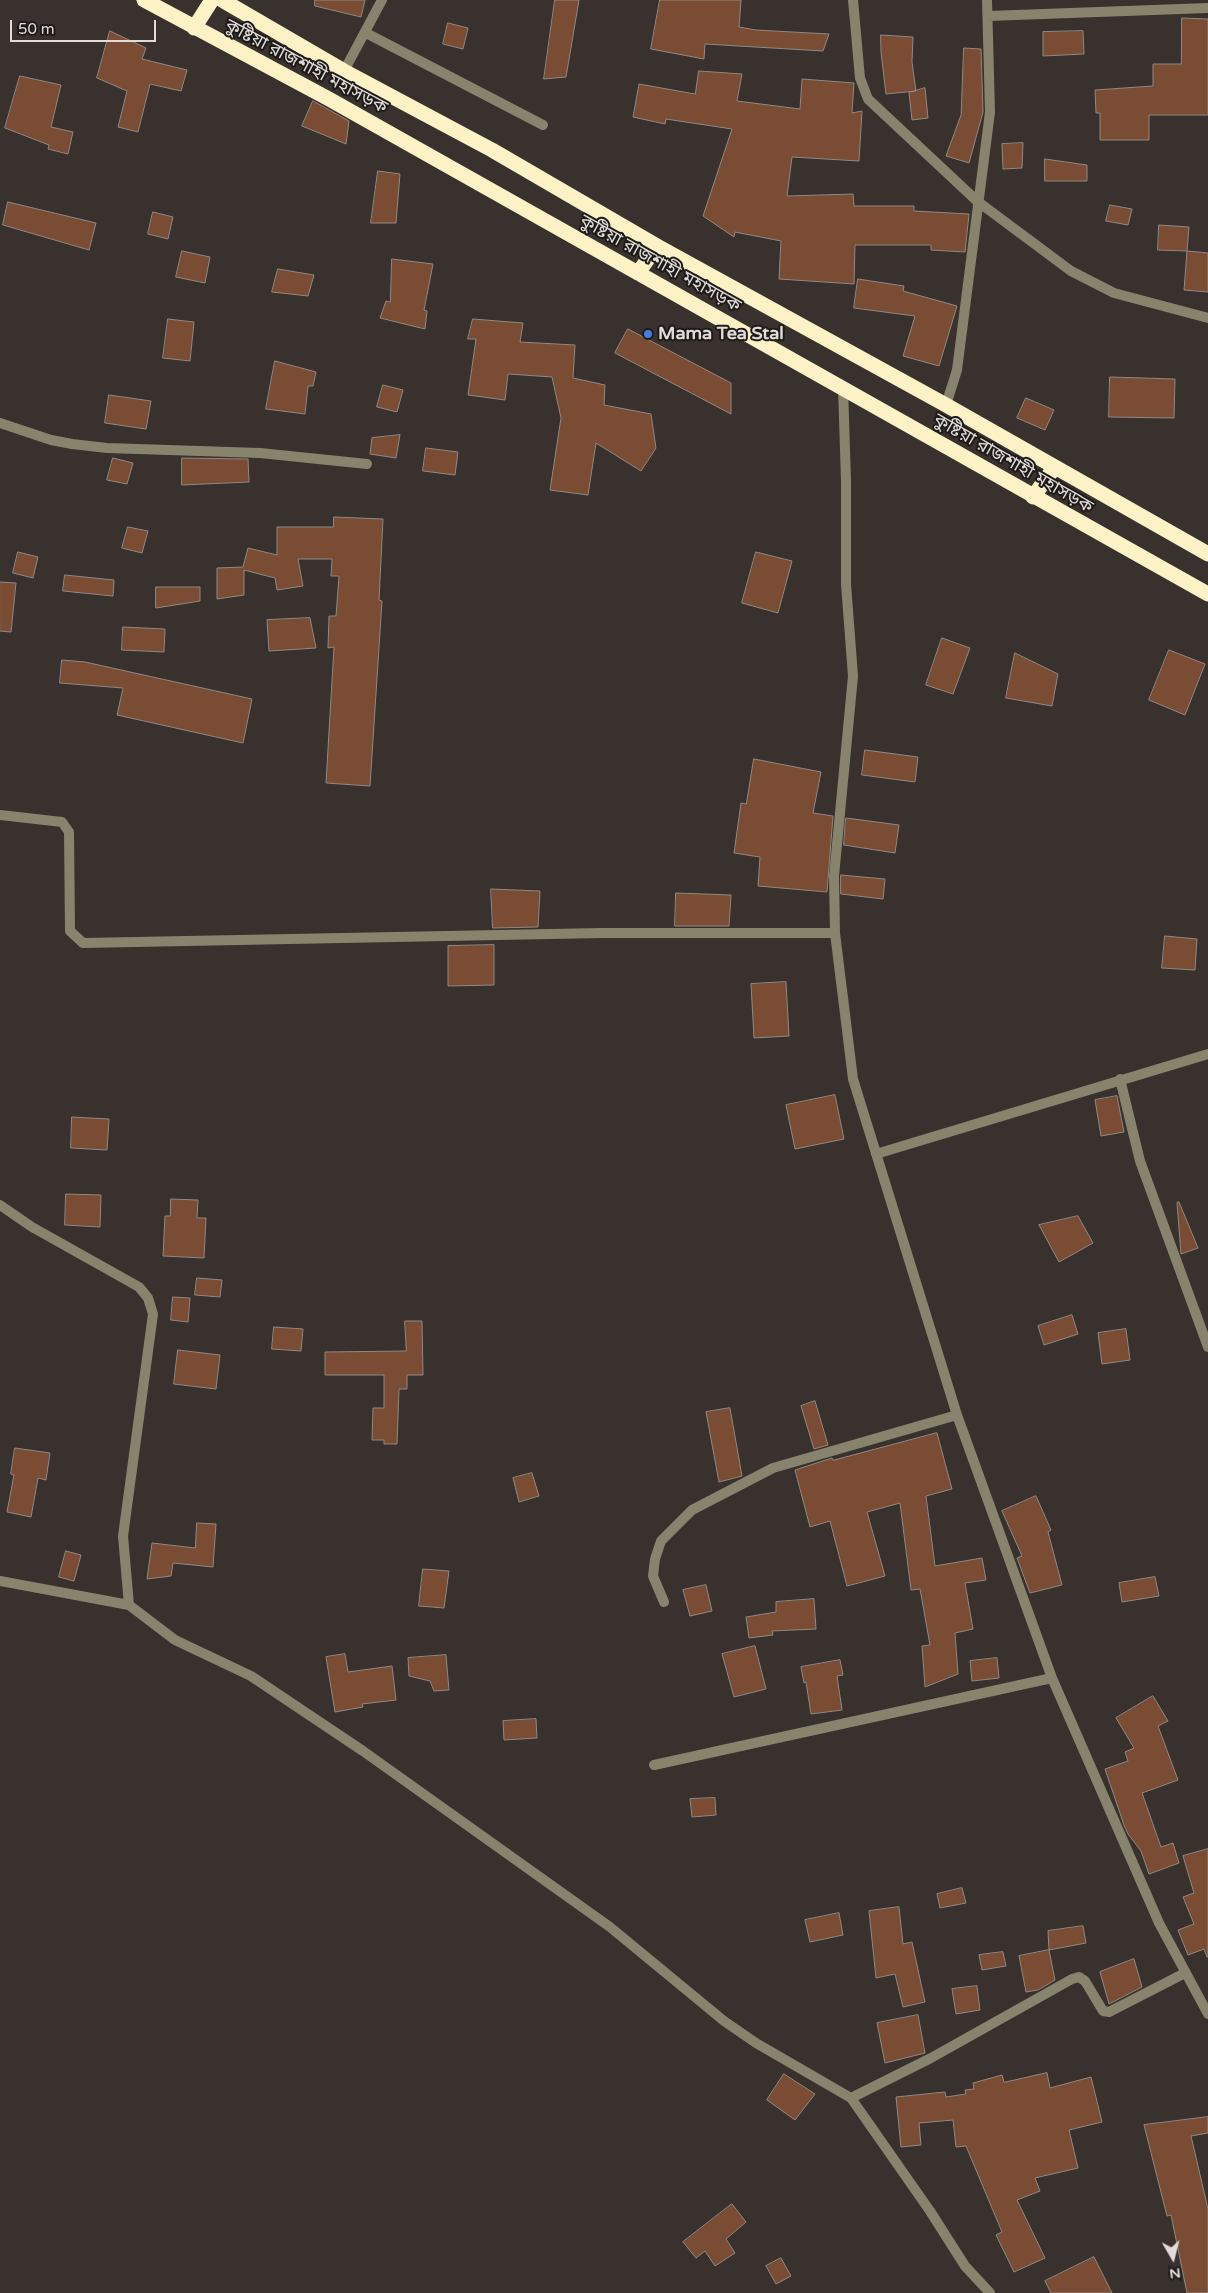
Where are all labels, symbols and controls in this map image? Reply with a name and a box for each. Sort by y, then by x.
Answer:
scale bar [12,10,159,42]
street label: কুষ্টিয়া রাজশাহী মহাসড়ক [221,15,391,119]
text: 50 m [18,20,55,38]
street label: কুষ্টিয়া রাজশাহী মহাসড়ক [576,211,744,317]
place label: Mama Tea Stal [658,323,784,345]
marker: Mama Tea Stal [642,328,654,340]
street label: কুষ্টিয়া রাজশাহী মহাসড়ক [929,409,1097,519]
north arrow [1148,2233,1198,2283]
text: N [1168,2264,1182,2283]

